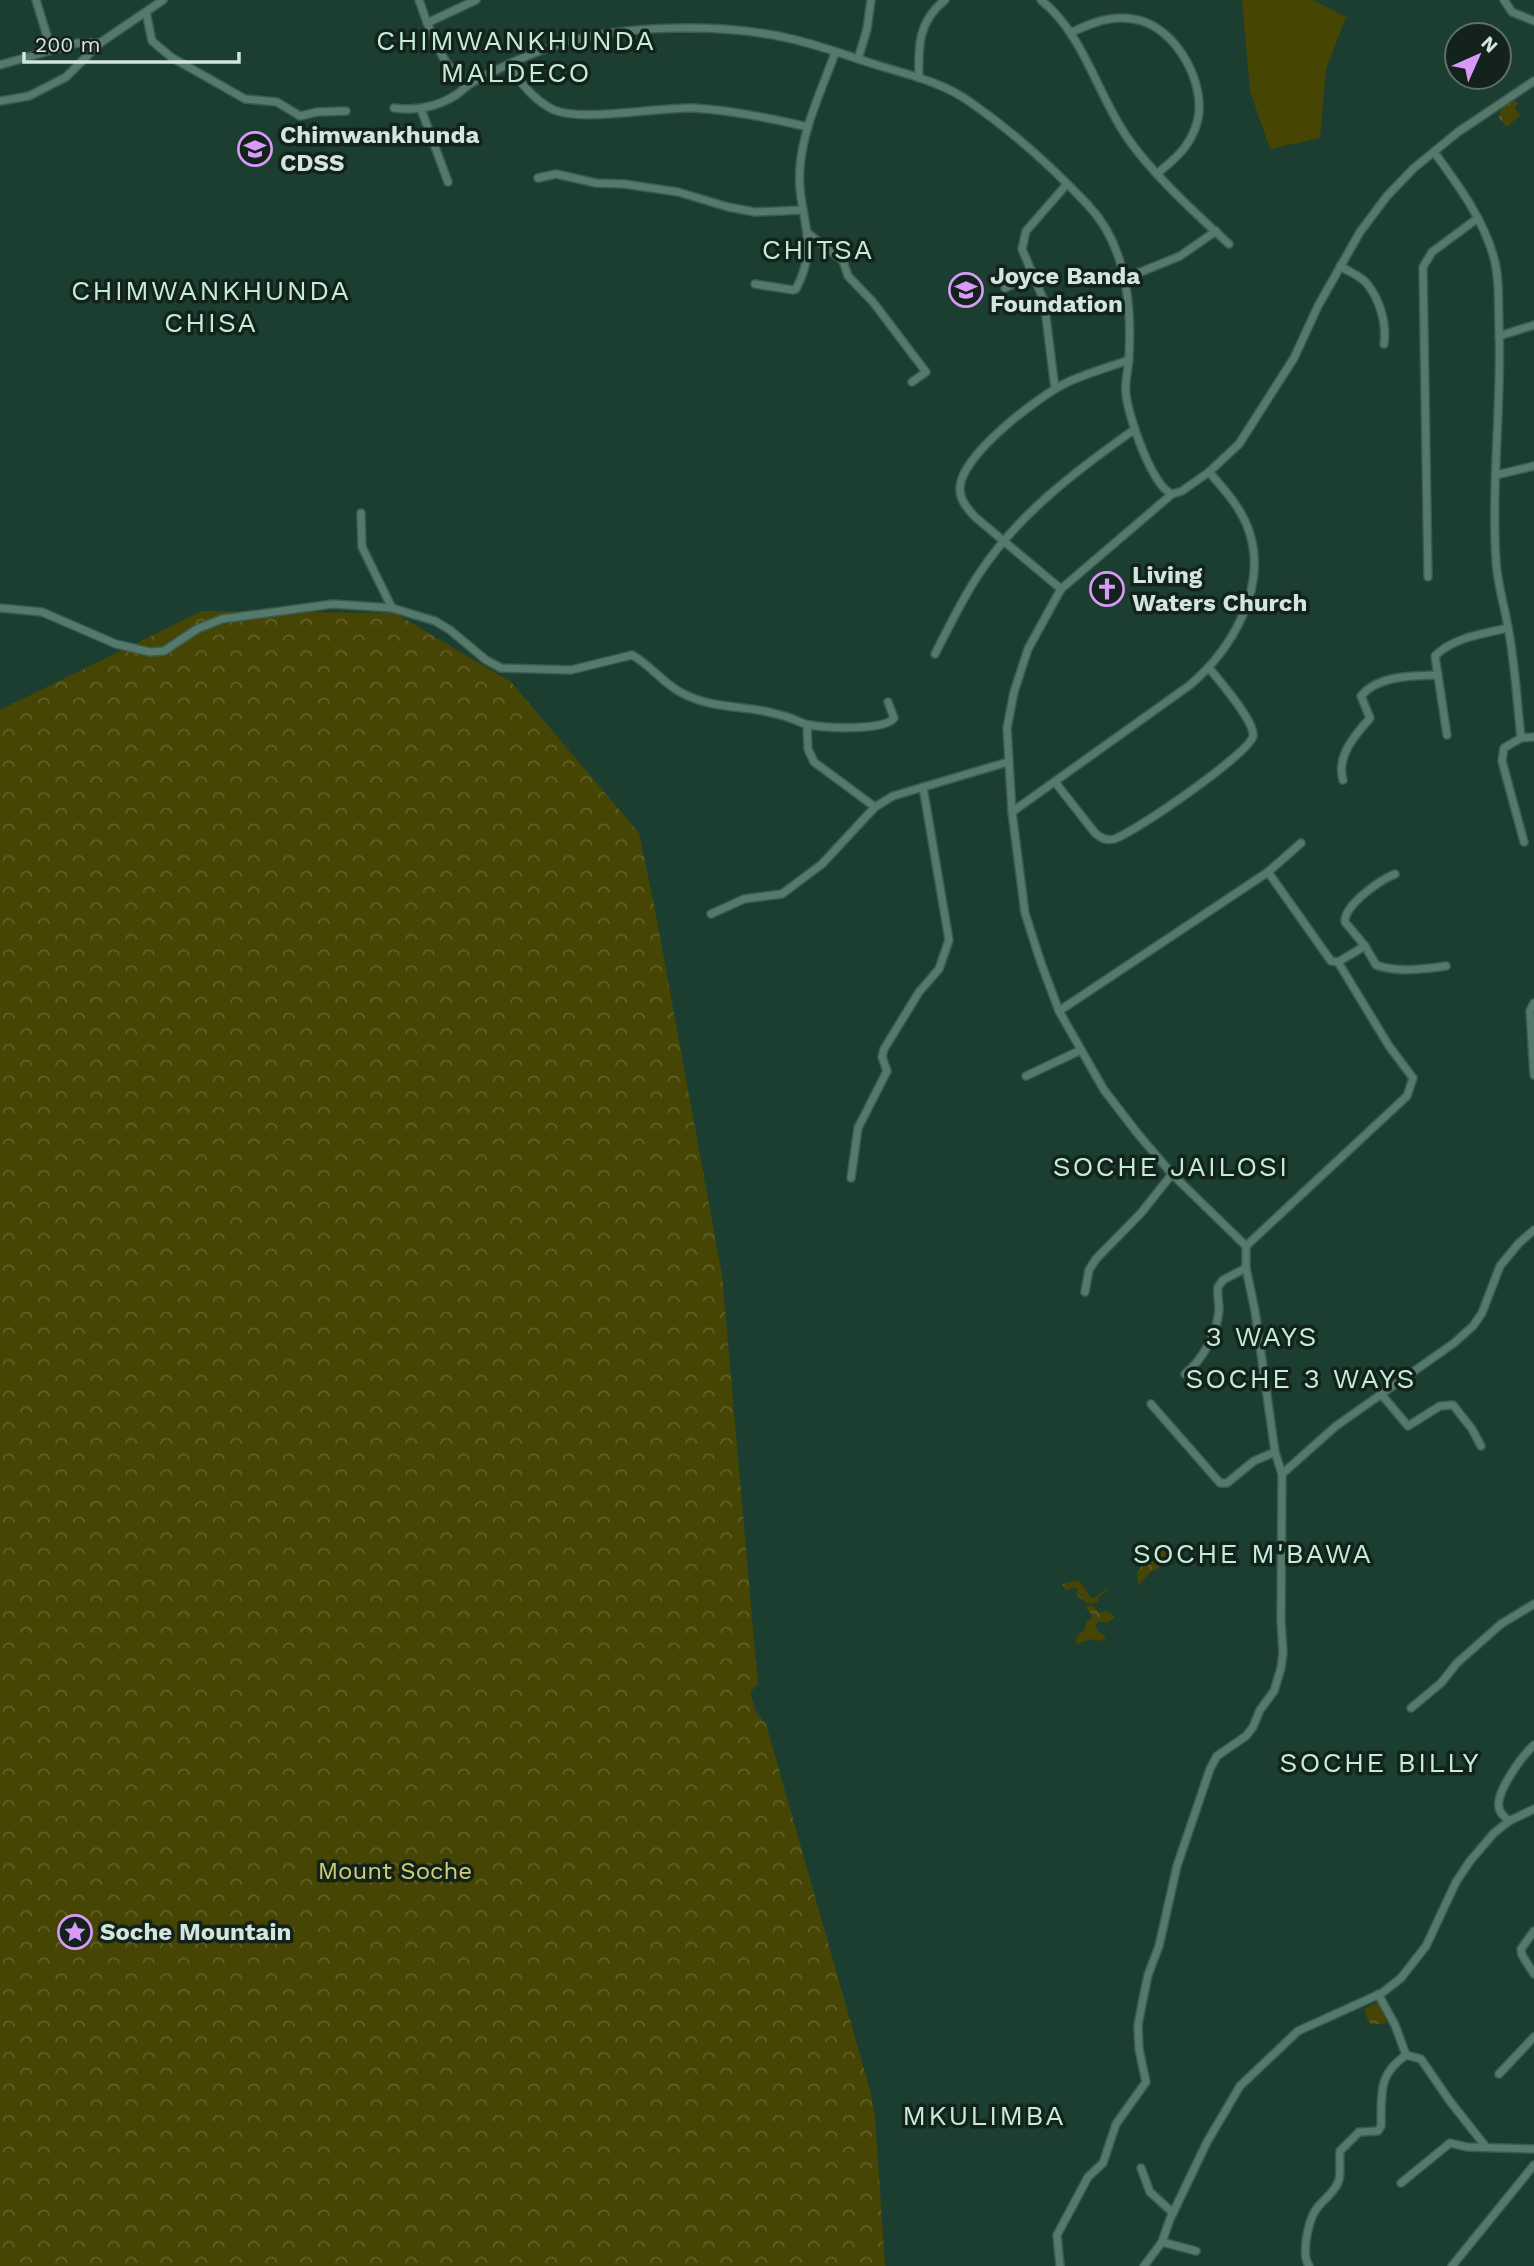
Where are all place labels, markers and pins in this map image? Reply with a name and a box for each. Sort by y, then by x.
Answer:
place label: Chimwankhunda CDSS [280,121,480,177]
school or university icon: Chimwankhunda CDSS [236,130,274,168]
place label: Joyce Banda Foundation [990,262,1140,318]
school or university icon: Joyce Banda Foundation [947,271,985,309]
place label: Living Waters Church [1132,561,1307,617]
church icon: Living Waters Church [1088,570,1126,608]
place icon: Soche Mountain [56,1913,94,1951]
place label: Soche Mountain [100,1918,291,1946]

